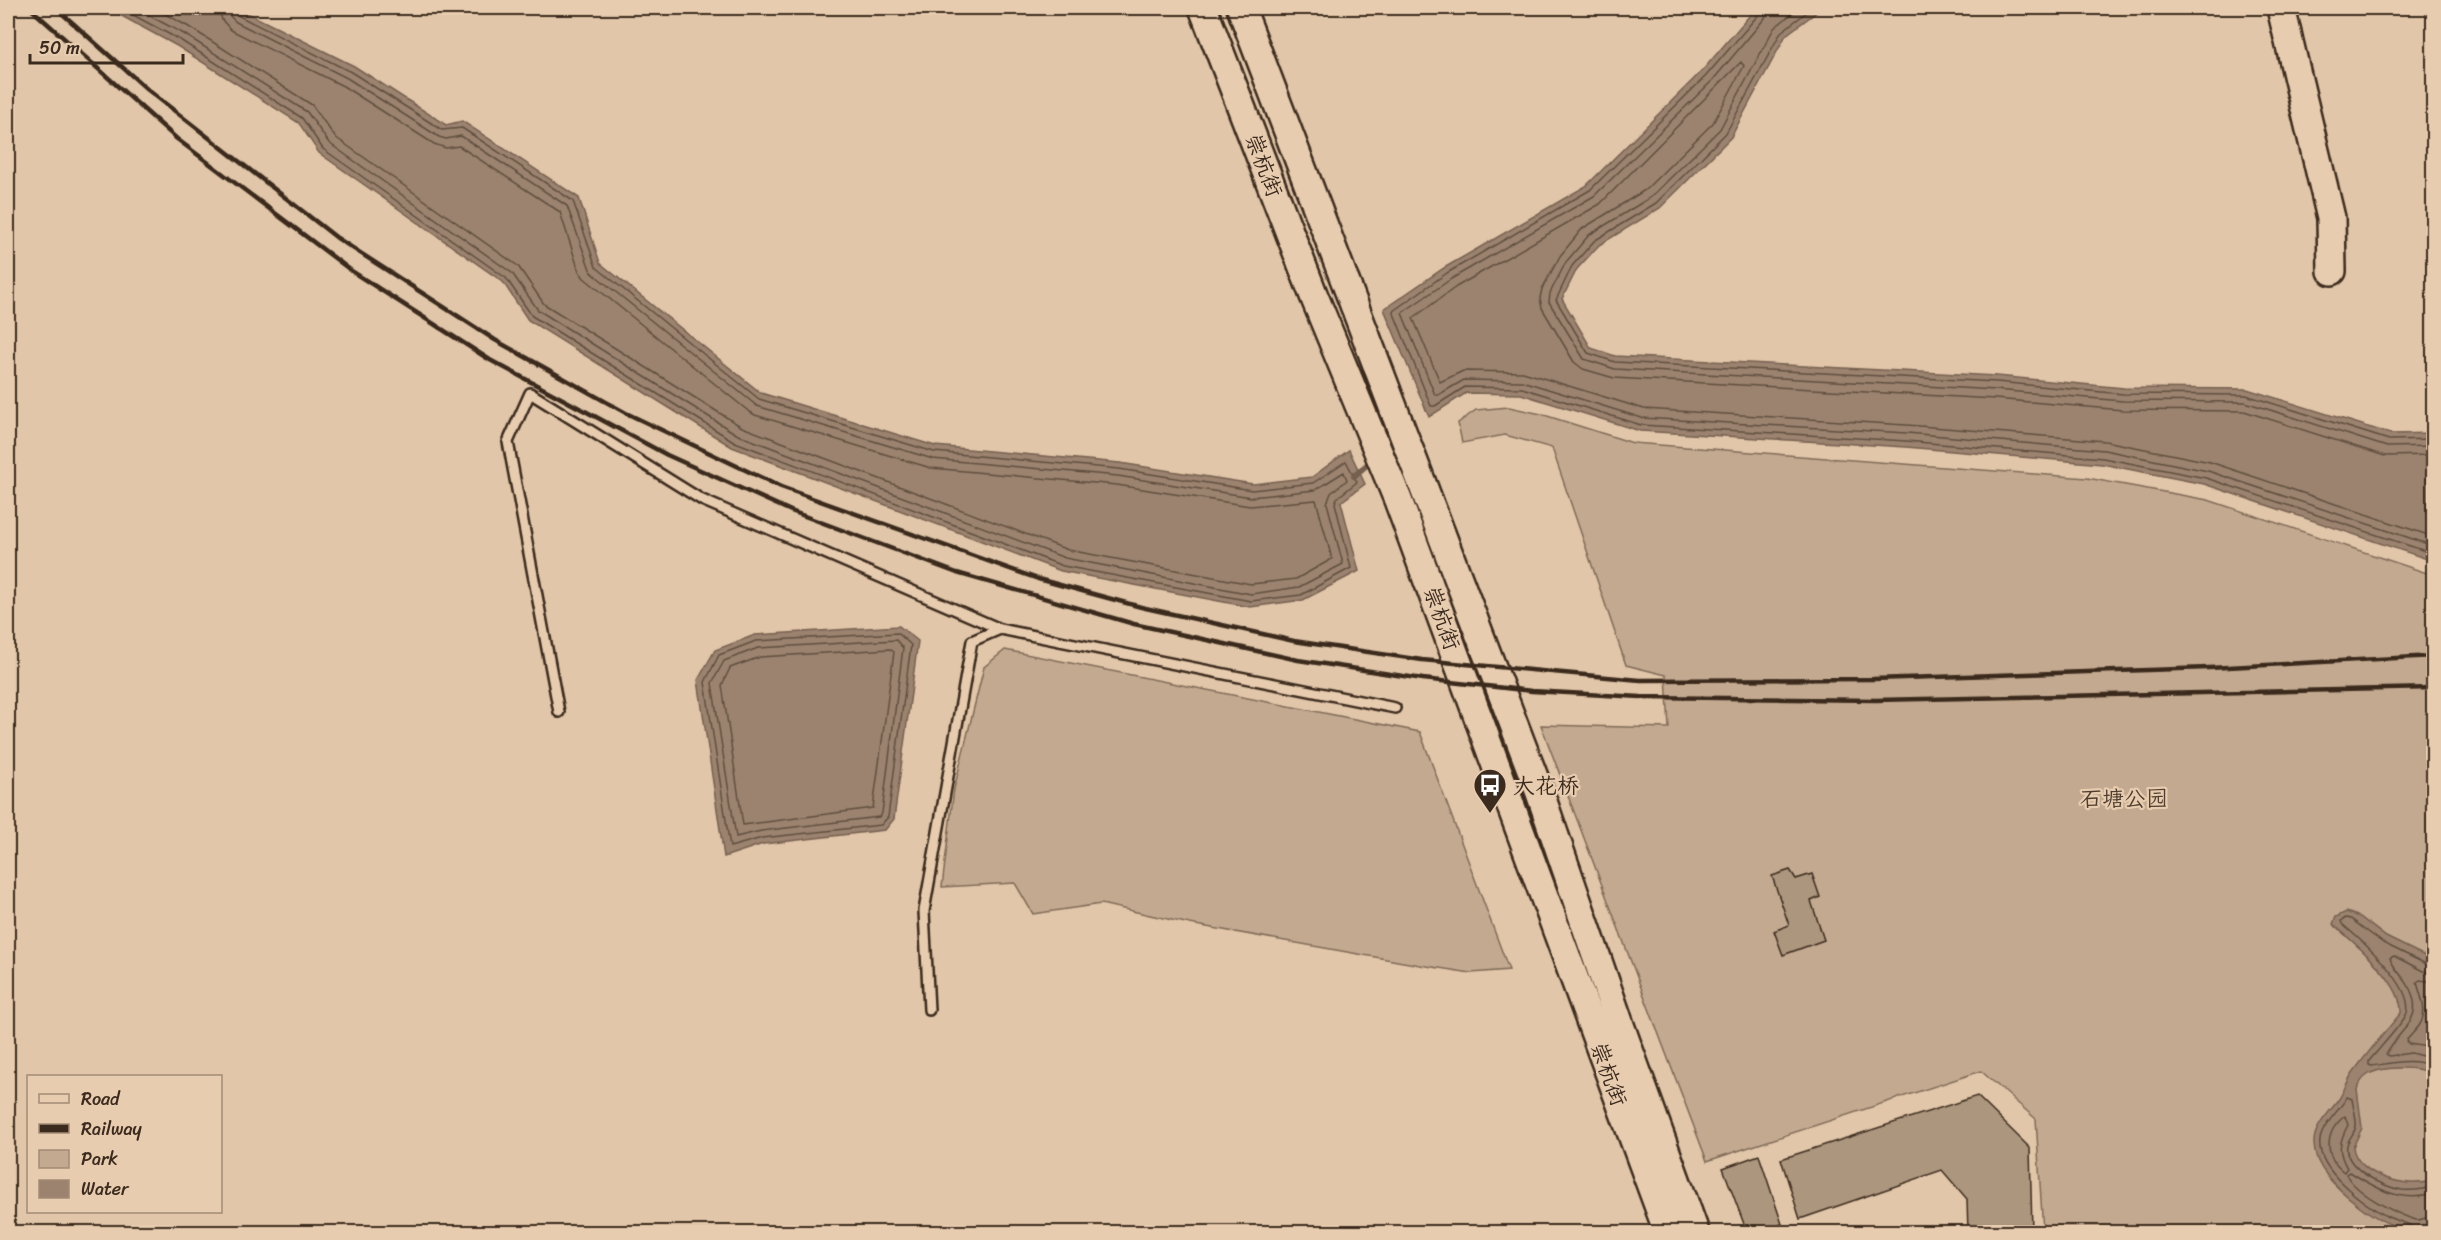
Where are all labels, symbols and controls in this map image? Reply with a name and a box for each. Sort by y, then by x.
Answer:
scale bar [30,27,183,65]
text: 50 m [39,32,80,64]
street label: 崇杭街 [1234,127,1294,203]
street label: 崇杭街 [1412,580,1472,656]
place label: 大花桥 [1513,766,1579,805]
bus stop icon: 大花桥 [1472,767,1508,814]
park label: 石塘公园 [2080,779,2168,818]
street label: 崇杭街 [1579,1036,1639,1112]
legend [27,1075,222,1213]
text: Road [81,1083,121,1115]
text: Railway [81,1113,143,1145]
text: Park [81,1143,118,1175]
text: Water [81,1173,130,1205]

